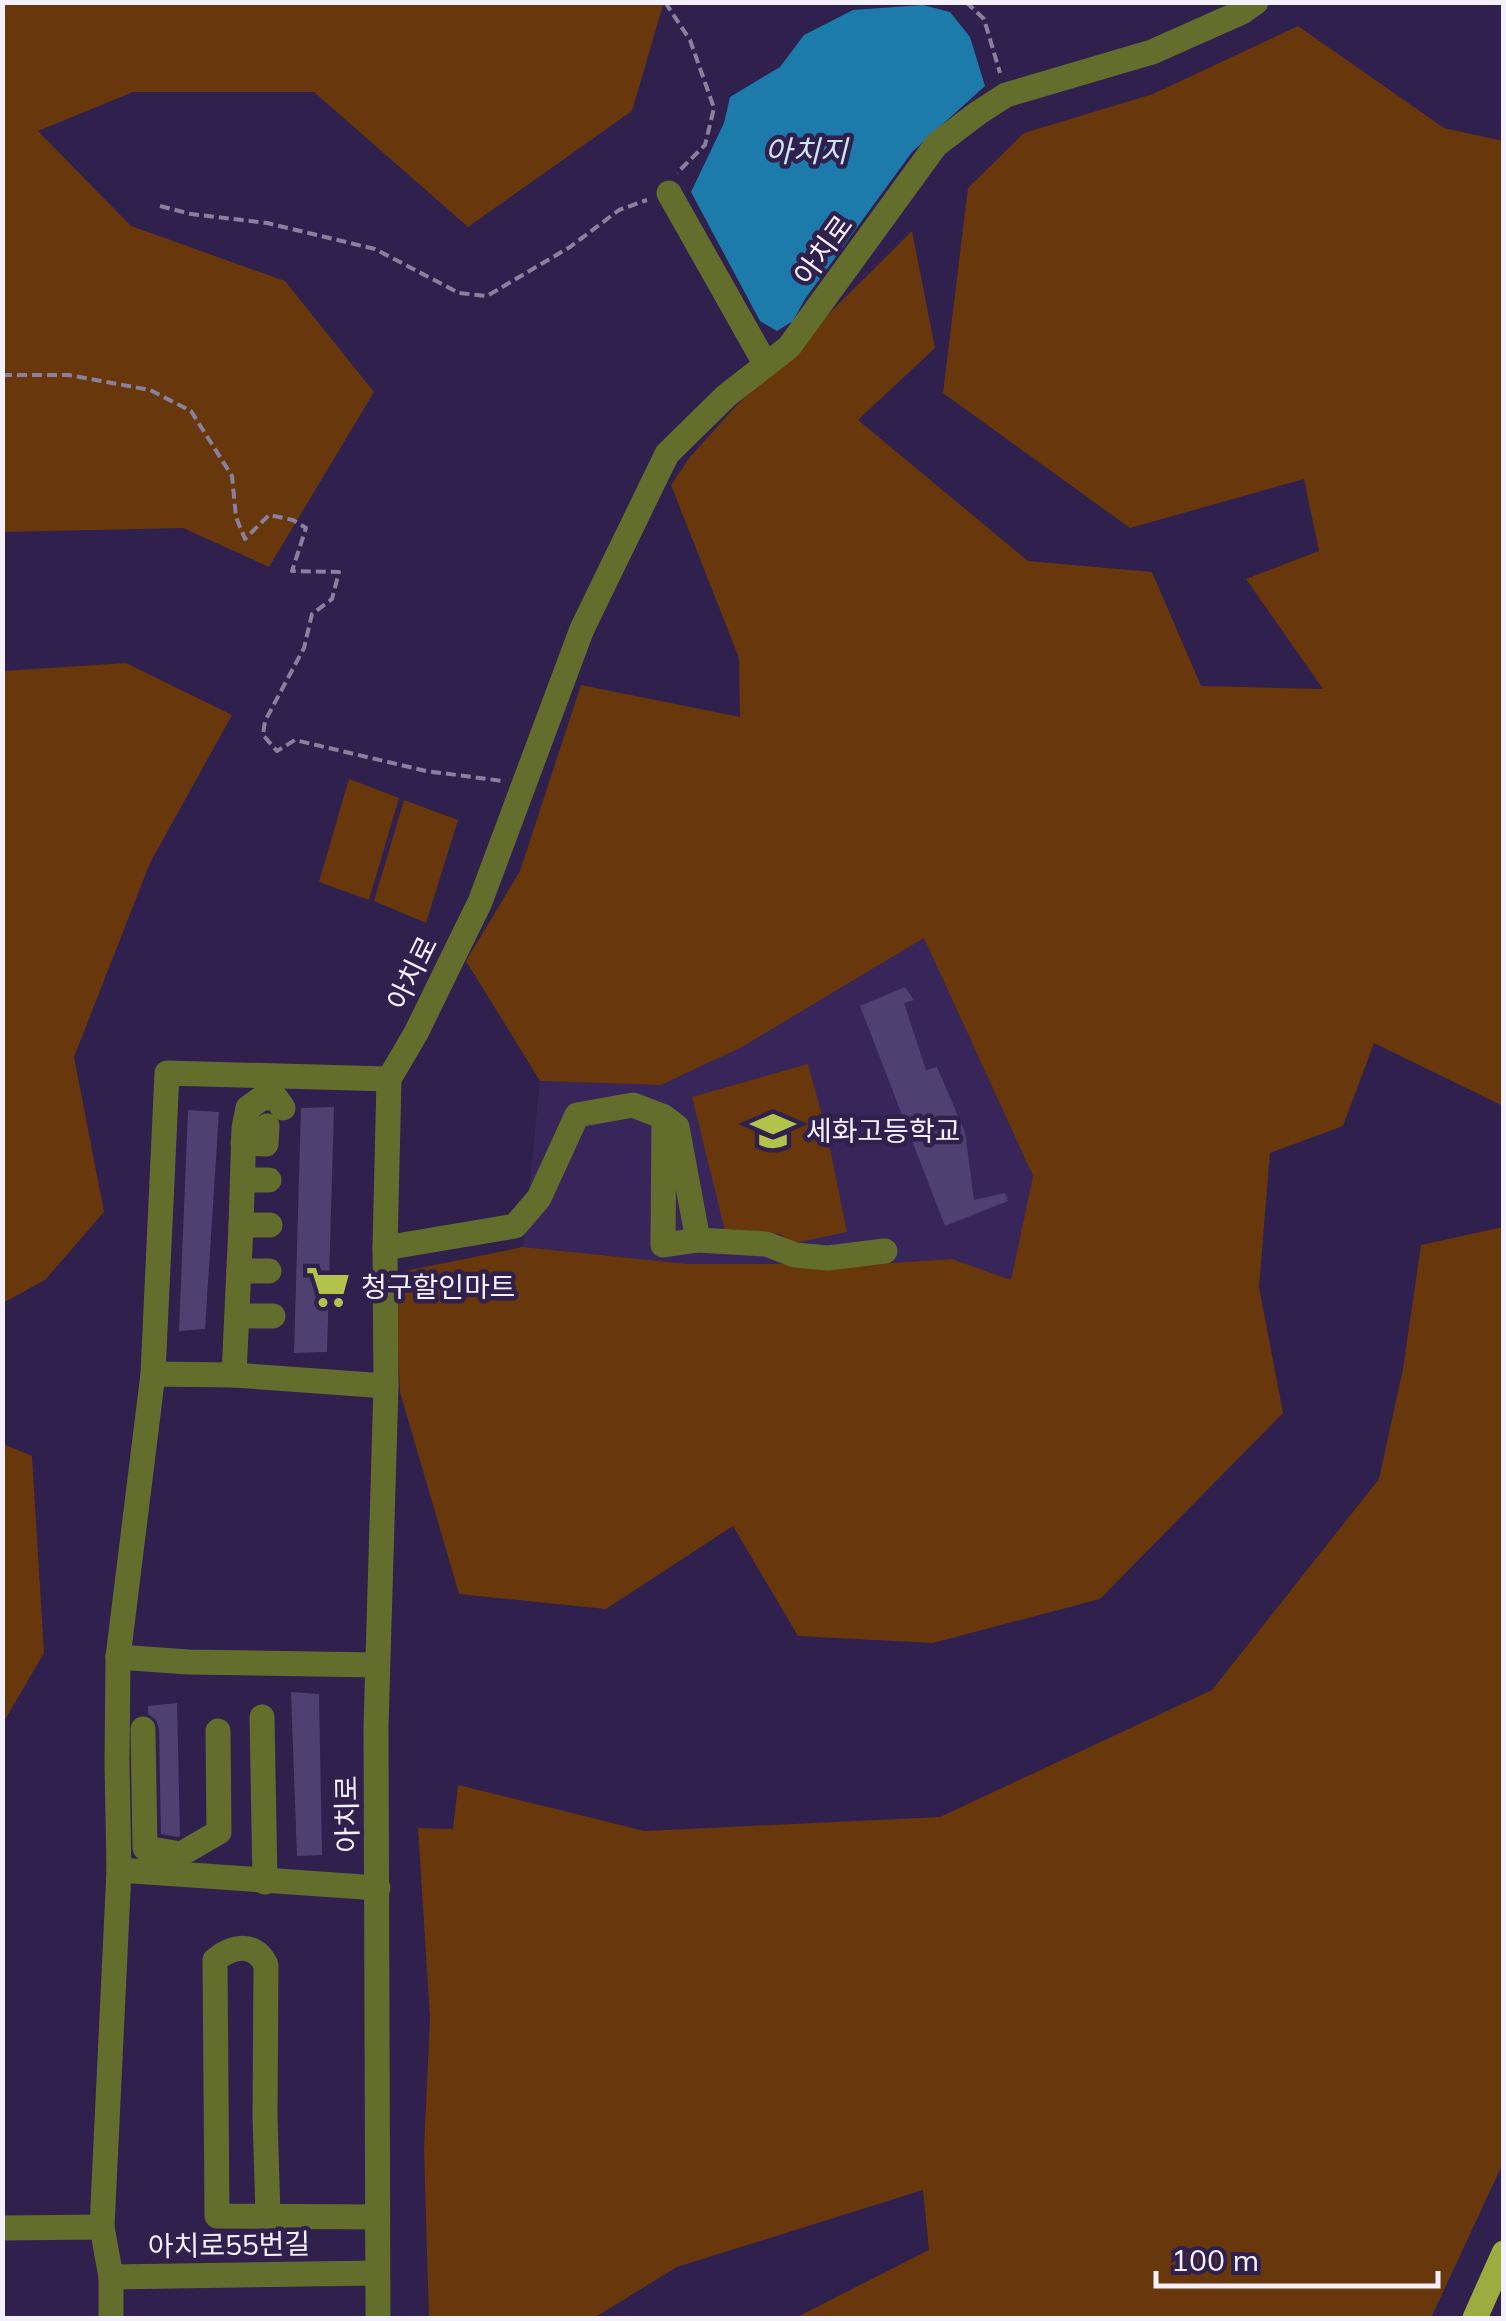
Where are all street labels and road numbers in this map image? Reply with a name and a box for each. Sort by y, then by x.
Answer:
street label: 아치로 [786,208,859,291]
street label: 아치로 [379,930,444,1015]
street label: 아치로 [328,1775,365,1853]
street label: 아치로55번길 [147,2226,310,2263]

